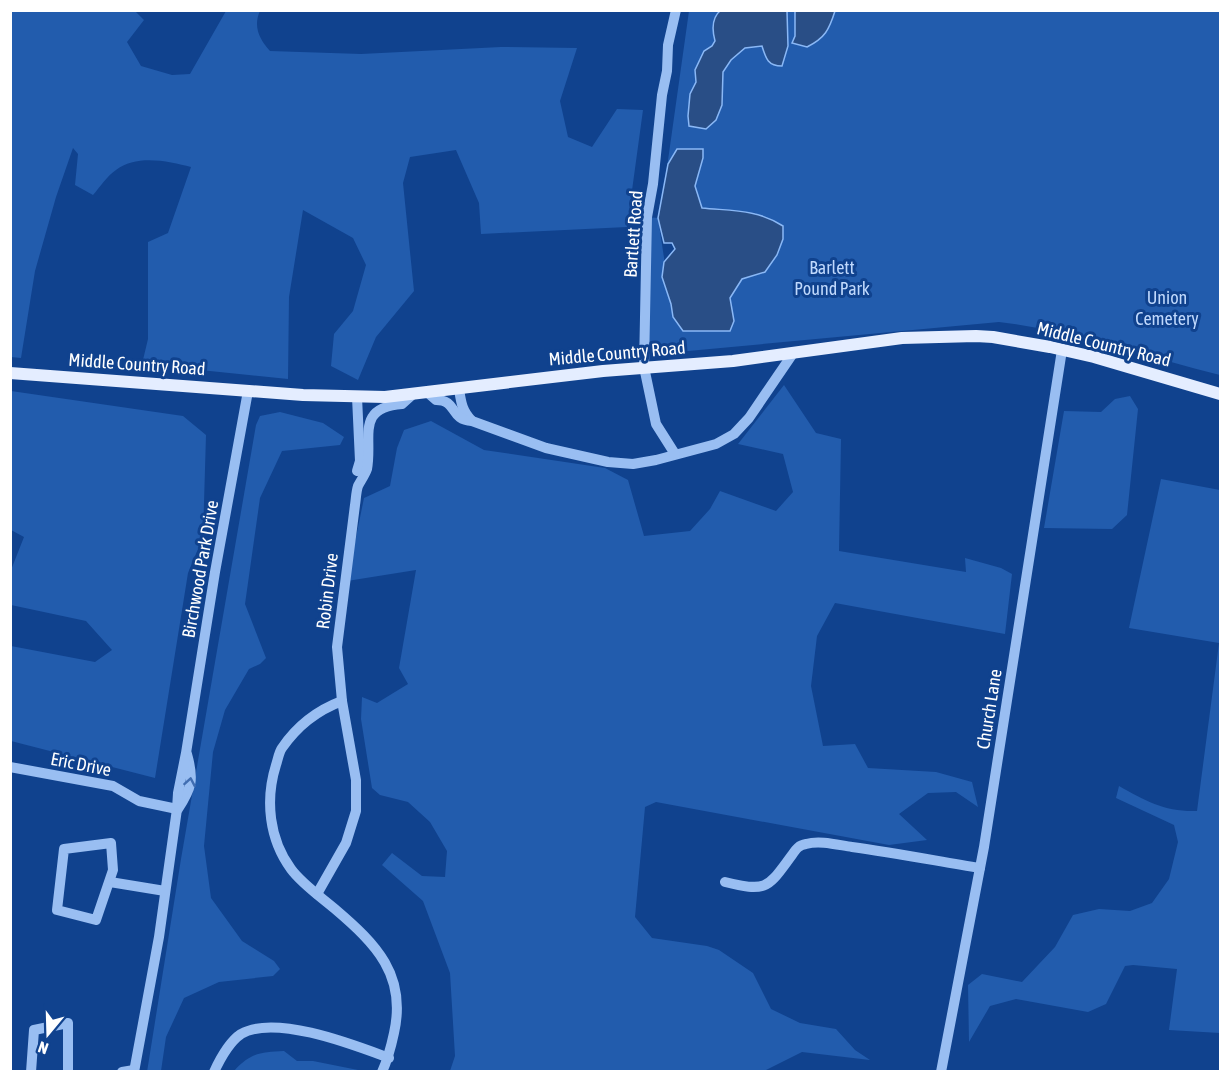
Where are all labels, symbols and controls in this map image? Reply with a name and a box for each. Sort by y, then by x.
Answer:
street label: Bartlett Road [619,190,647,278]
park label: Barlett Pound Park [794,257,870,299]
park label: Union Cemetery [1135,287,1199,329]
street label: Middle Country Road [1035,317,1173,371]
street label: Middle Country Road [548,337,686,369]
street label: Middle Country Road [68,349,206,379]
street label: Birchwood Park Drive [178,499,222,639]
street label: Robin Drive [312,552,342,630]
street label: Church Lane [972,667,1006,751]
street label: Eric Drive [49,748,113,780]
one-way arrow [183,778,196,788]
north arrow [18,1004,78,1064]
text: N [36,1038,51,1058]

